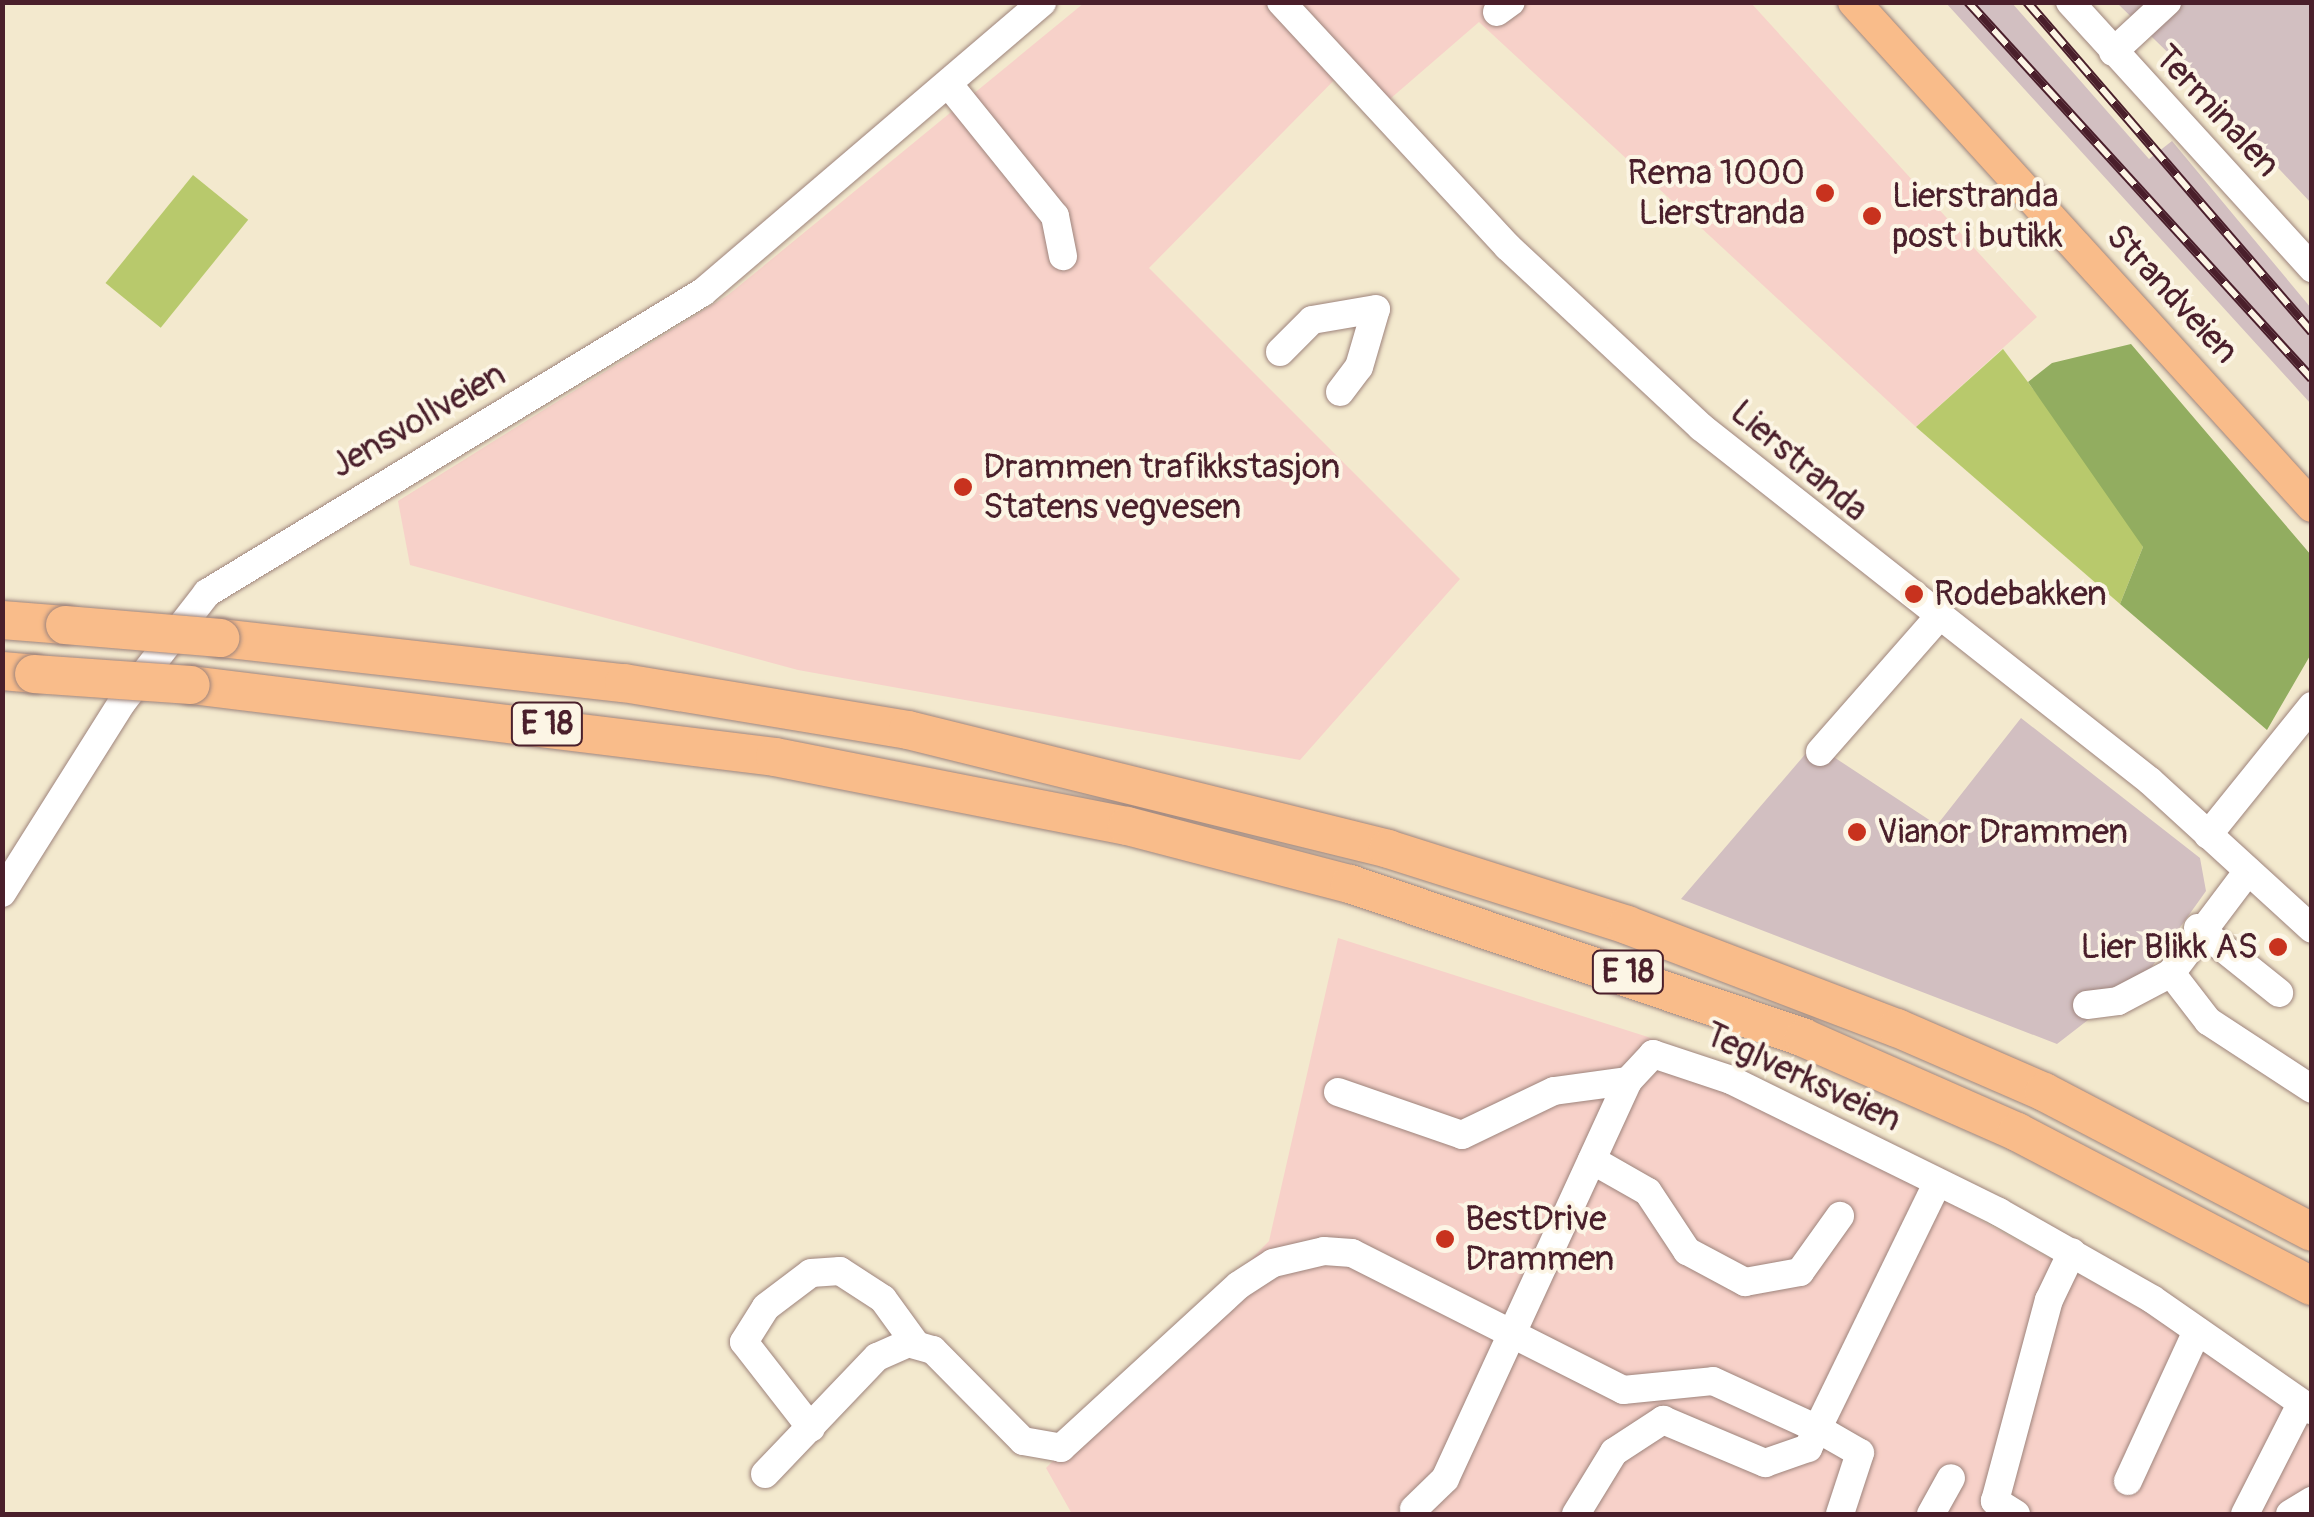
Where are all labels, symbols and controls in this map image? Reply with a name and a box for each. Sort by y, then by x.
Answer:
street label: Terminalen [2145,36,2289,186]
place label: Rema 1000 Lierstranda [1627,152,1805,234]
place label: Lierstranda post i butikk [1892,175,2063,257]
marker: Rema 1000 Lierstranda [1814,182,1836,204]
marker: Lierstranda post i butikk [1861,205,1883,227]
street label: Strandveien [2097,216,2247,372]
street label: Jensvollveien [323,353,513,487]
street label: Lierstranda [1722,391,1876,531]
place label: Drammen trafikkstasjon Statens vegvesen [983,446,1340,528]
marker: Drammen trafikkstasjon Statens vegvesen [952,476,974,498]
place label: Rodebakken [1934,573,2107,615]
marker: Rodebakken [1903,583,1925,605]
road number: E 18 [510,697,584,751]
place label: Vianor Drammen [1877,811,2128,853]
marker: Vianor Drammen [1846,821,1868,843]
place label: Lier Blikk AS [2080,926,2258,968]
marker: Lier Blikk AS [2267,936,2289,958]
road number: E 18 [1590,945,1666,999]
street label: Teglverksveien [1698,1013,1908,1141]
place label: BestDrive Drammen [1465,1198,1614,1280]
marker: BestDrive Drammen [1434,1228,1456,1250]

